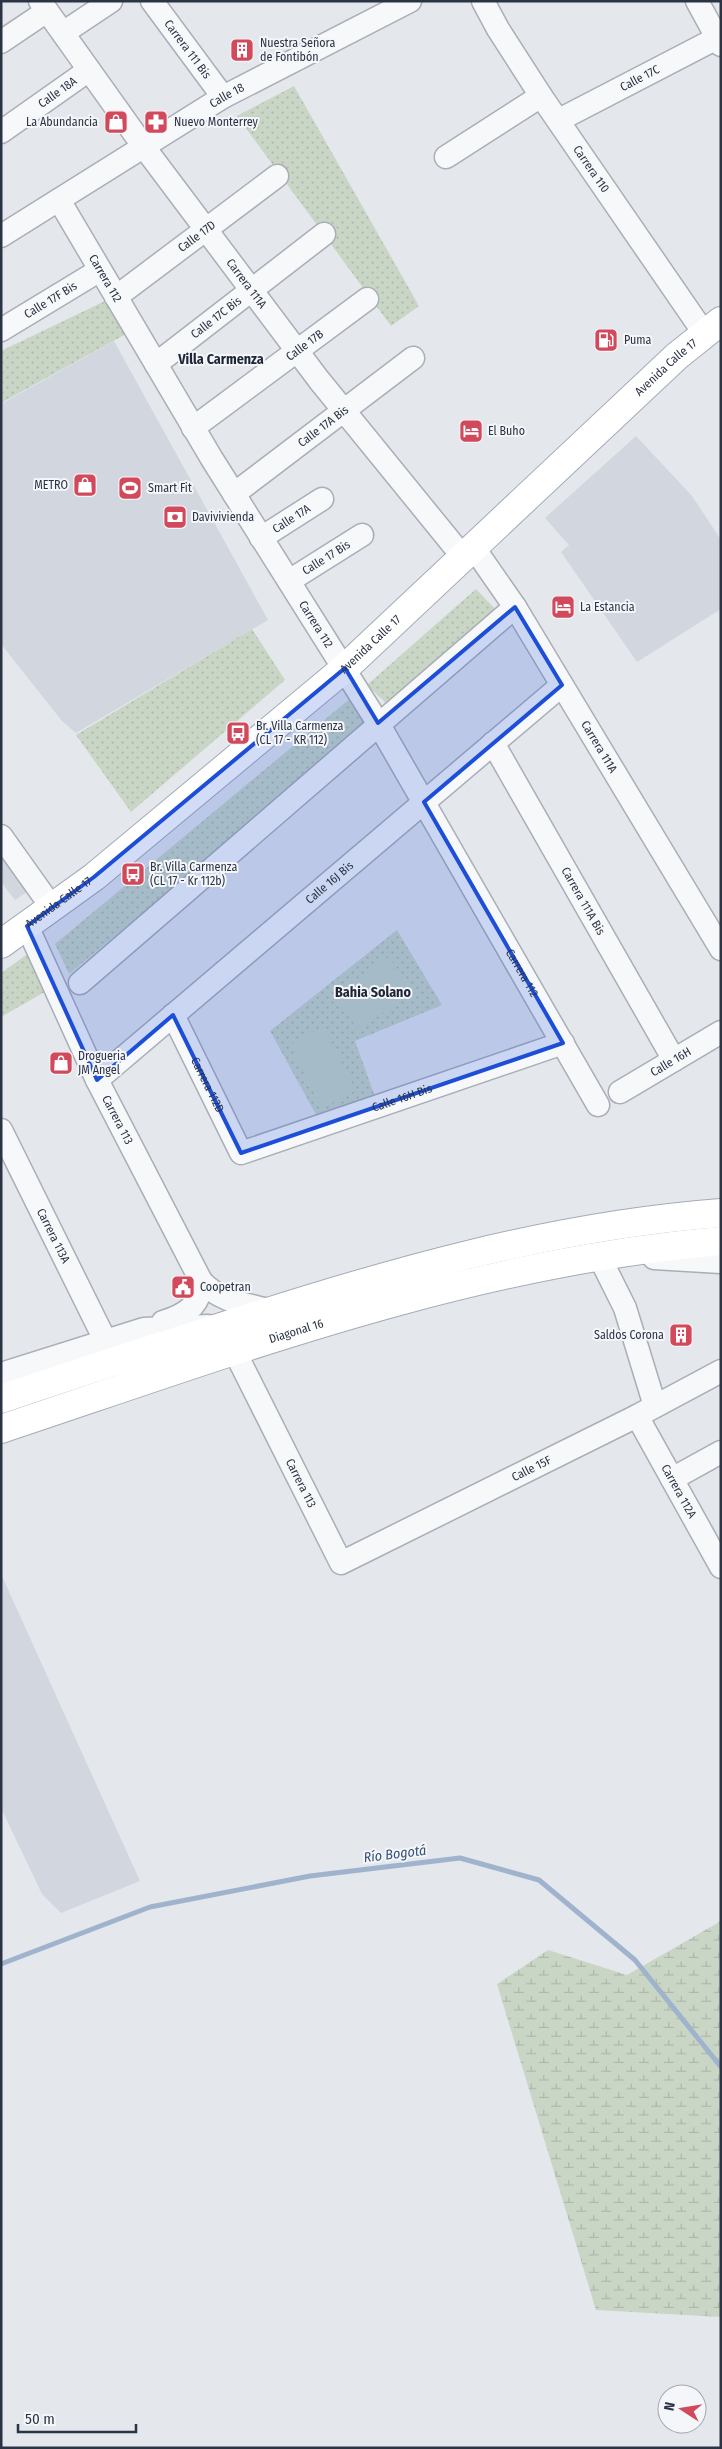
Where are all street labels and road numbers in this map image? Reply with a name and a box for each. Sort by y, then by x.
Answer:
street label: Carrera 111 Bis [161,17,214,81]
street label: Calle 17C [618,62,662,94]
street label: Calle 18A [35,74,80,111]
street label: Calle 18 [207,80,247,111]
street label: Carrera 110 [570,143,612,195]
street label: Calle 17D [175,218,218,255]
street label: Carrera 112 [86,252,125,305]
street label: Carrera 111A [223,256,270,312]
street label: Calle 17F Bis [22,279,80,321]
street label: Calle 17C Bis [188,294,244,341]
street label: Calle 17B [283,327,326,364]
street label: Avenida Calle 17 [632,336,700,399]
street label: Calle 17A Bis [295,403,351,450]
street label: Calle 17A [270,501,314,536]
street label: Calle 17 Bis [300,537,353,578]
street label: Carrera 112 [296,598,336,650]
street label: Avenida Calle 17 [337,612,404,676]
street label: Carrera 111A [578,718,621,776]
street label: Calle 16J Bis [303,858,356,907]
street label: Carrera 111A Bis [558,865,608,938]
street label: Avenida Calle 17 [23,874,95,931]
street label: Carrera 112 [503,946,541,999]
street label: Calle 16H [648,1044,694,1079]
street label: Carrera 112D [188,1055,227,1115]
street label: Calle 16H Bis [370,1081,434,1115]
street label: Carrera 113 [99,1093,136,1147]
street label: Carrera 113A [34,1206,73,1266]
street label: Diagonal 16 [267,1316,325,1346]
street label: Calle 15F [509,1452,554,1484]
street label: Carrera 113 [283,1456,319,1510]
street label: Carrera 112A [658,1462,700,1521]

